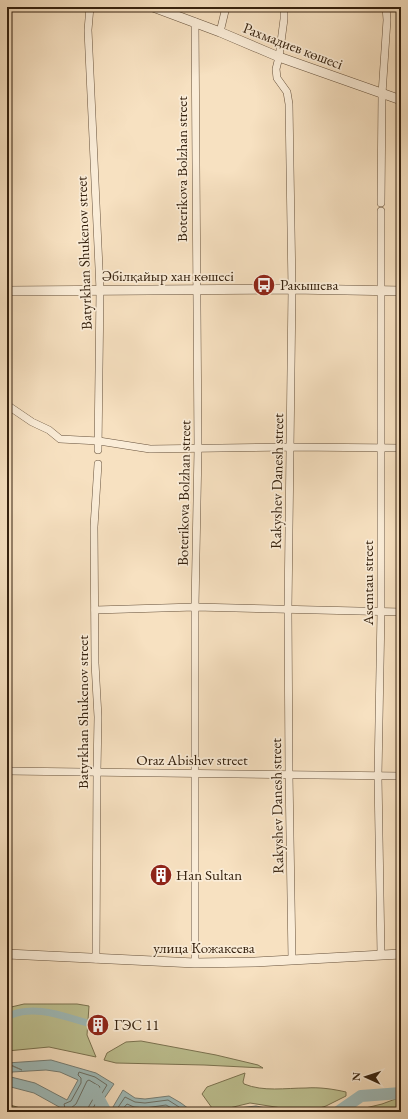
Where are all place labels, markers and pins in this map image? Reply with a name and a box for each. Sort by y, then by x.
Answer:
bus stop icon: Ракышева [251,272,277,298]
place label: Ракышева [280,275,338,294]
building icon: Han Sultan [148,862,174,888]
place label: Han Sultan [176,865,242,884]
building icon: ГЭС 11 [85,1012,111,1038]
place label: ГЭС 11 [114,1015,160,1034]

